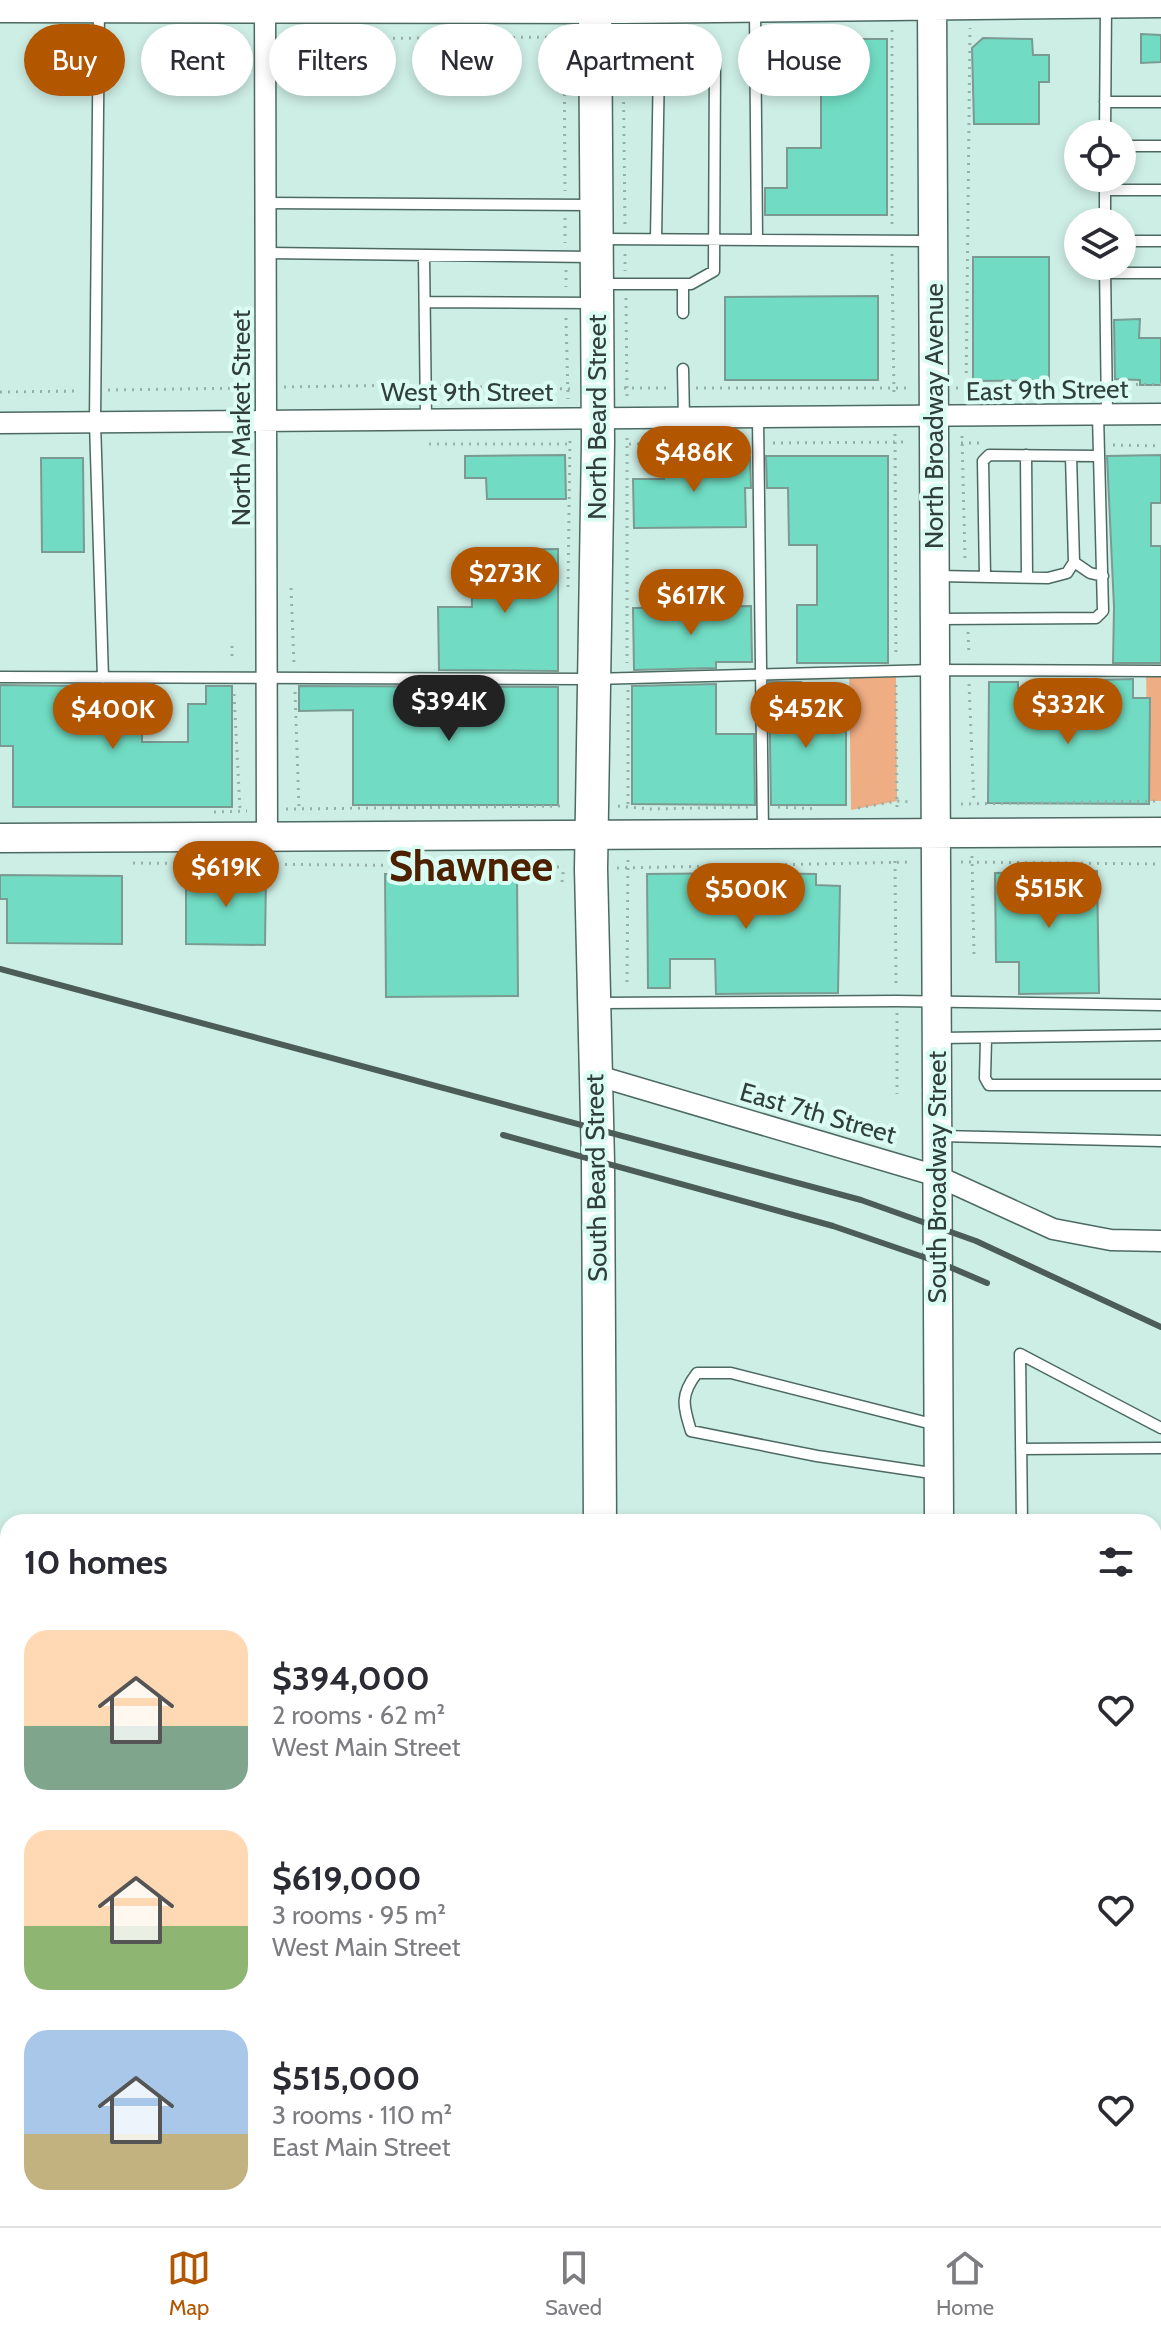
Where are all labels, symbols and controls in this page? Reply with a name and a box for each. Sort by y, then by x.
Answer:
chip: Buy [24,24,125,96]
chip: Rent [141,24,253,96]
chip: Filters [269,24,396,96]
chip: New [412,24,522,96]
chip: Apartment [538,24,722,96]
chip: House [738,24,870,96]
map controls [1064,120,1136,280]
button: locate [1064,120,1136,192]
button: layers [1064,208,1136,280]
street label: North Broadway Avenue [918,283,950,549]
street label: North Market Street [225,309,257,526]
street label: North Beard Street [581,314,613,520]
street label: East 9th Street [965,373,1129,407]
street label: West 9th Street [381,376,554,408]
pin: $486K [638,426,750,494]
text: $486K [655,436,733,468]
pin: $273K [449,547,561,615]
text: $273K [469,557,541,589]
pin: $617K [635,569,747,637]
text: $617K [657,579,725,611]
pin: $394K [393,675,505,743]
pin: $332K [1012,678,1124,746]
pin: $452K [750,682,862,750]
pin: $400K [57,683,169,751]
text: $394K [411,685,487,717]
text: $332K [1031,688,1105,720]
text: $452K [768,692,844,724]
text: $400K [71,693,155,725]
district label: Shawnee [389,840,553,892]
pin: $619K [170,841,282,909]
text: $619K [191,851,261,883]
pin: $515K [993,862,1105,930]
pin: $500K [690,863,802,931]
text: $515K [1015,872,1083,904]
text: $500K [705,873,787,905]
street label: South Broadway Street [921,1050,953,1303]
street label: South Beard Street [578,1073,614,1282]
street label: East 7th Street [736,1075,900,1151]
icon: filters [1094,1540,1138,1584]
text: 10 homes [24,1541,168,1583]
text: $394,000 [272,1657,430,1699]
icon: home [88,1662,184,1758]
icon: heart [1094,1688,1138,1732]
text: 2 rooms · 62 m² [272,1699,445,1731]
text: West Main Street [272,1731,460,1763]
text: $619,000 [272,1857,422,1899]
icon: home [88,1862,184,1958]
icon: heart [1094,1888,1138,1932]
text: 3 rooms · 95 m² [272,1899,446,1931]
text: West Main Street [272,1931,460,1963]
text: $515,000 [272,2057,420,2099]
icon: home [88,2062,184,2158]
icon: heart [1094,2088,1138,2132]
text: 3 rooms · 110 m² [272,2099,452,2131]
text: East Main Street [272,2131,450,2163]
tab: Map [167,2246,211,2321]
tab: Saved [545,2246,602,2321]
tab: Home [936,2246,994,2321]

